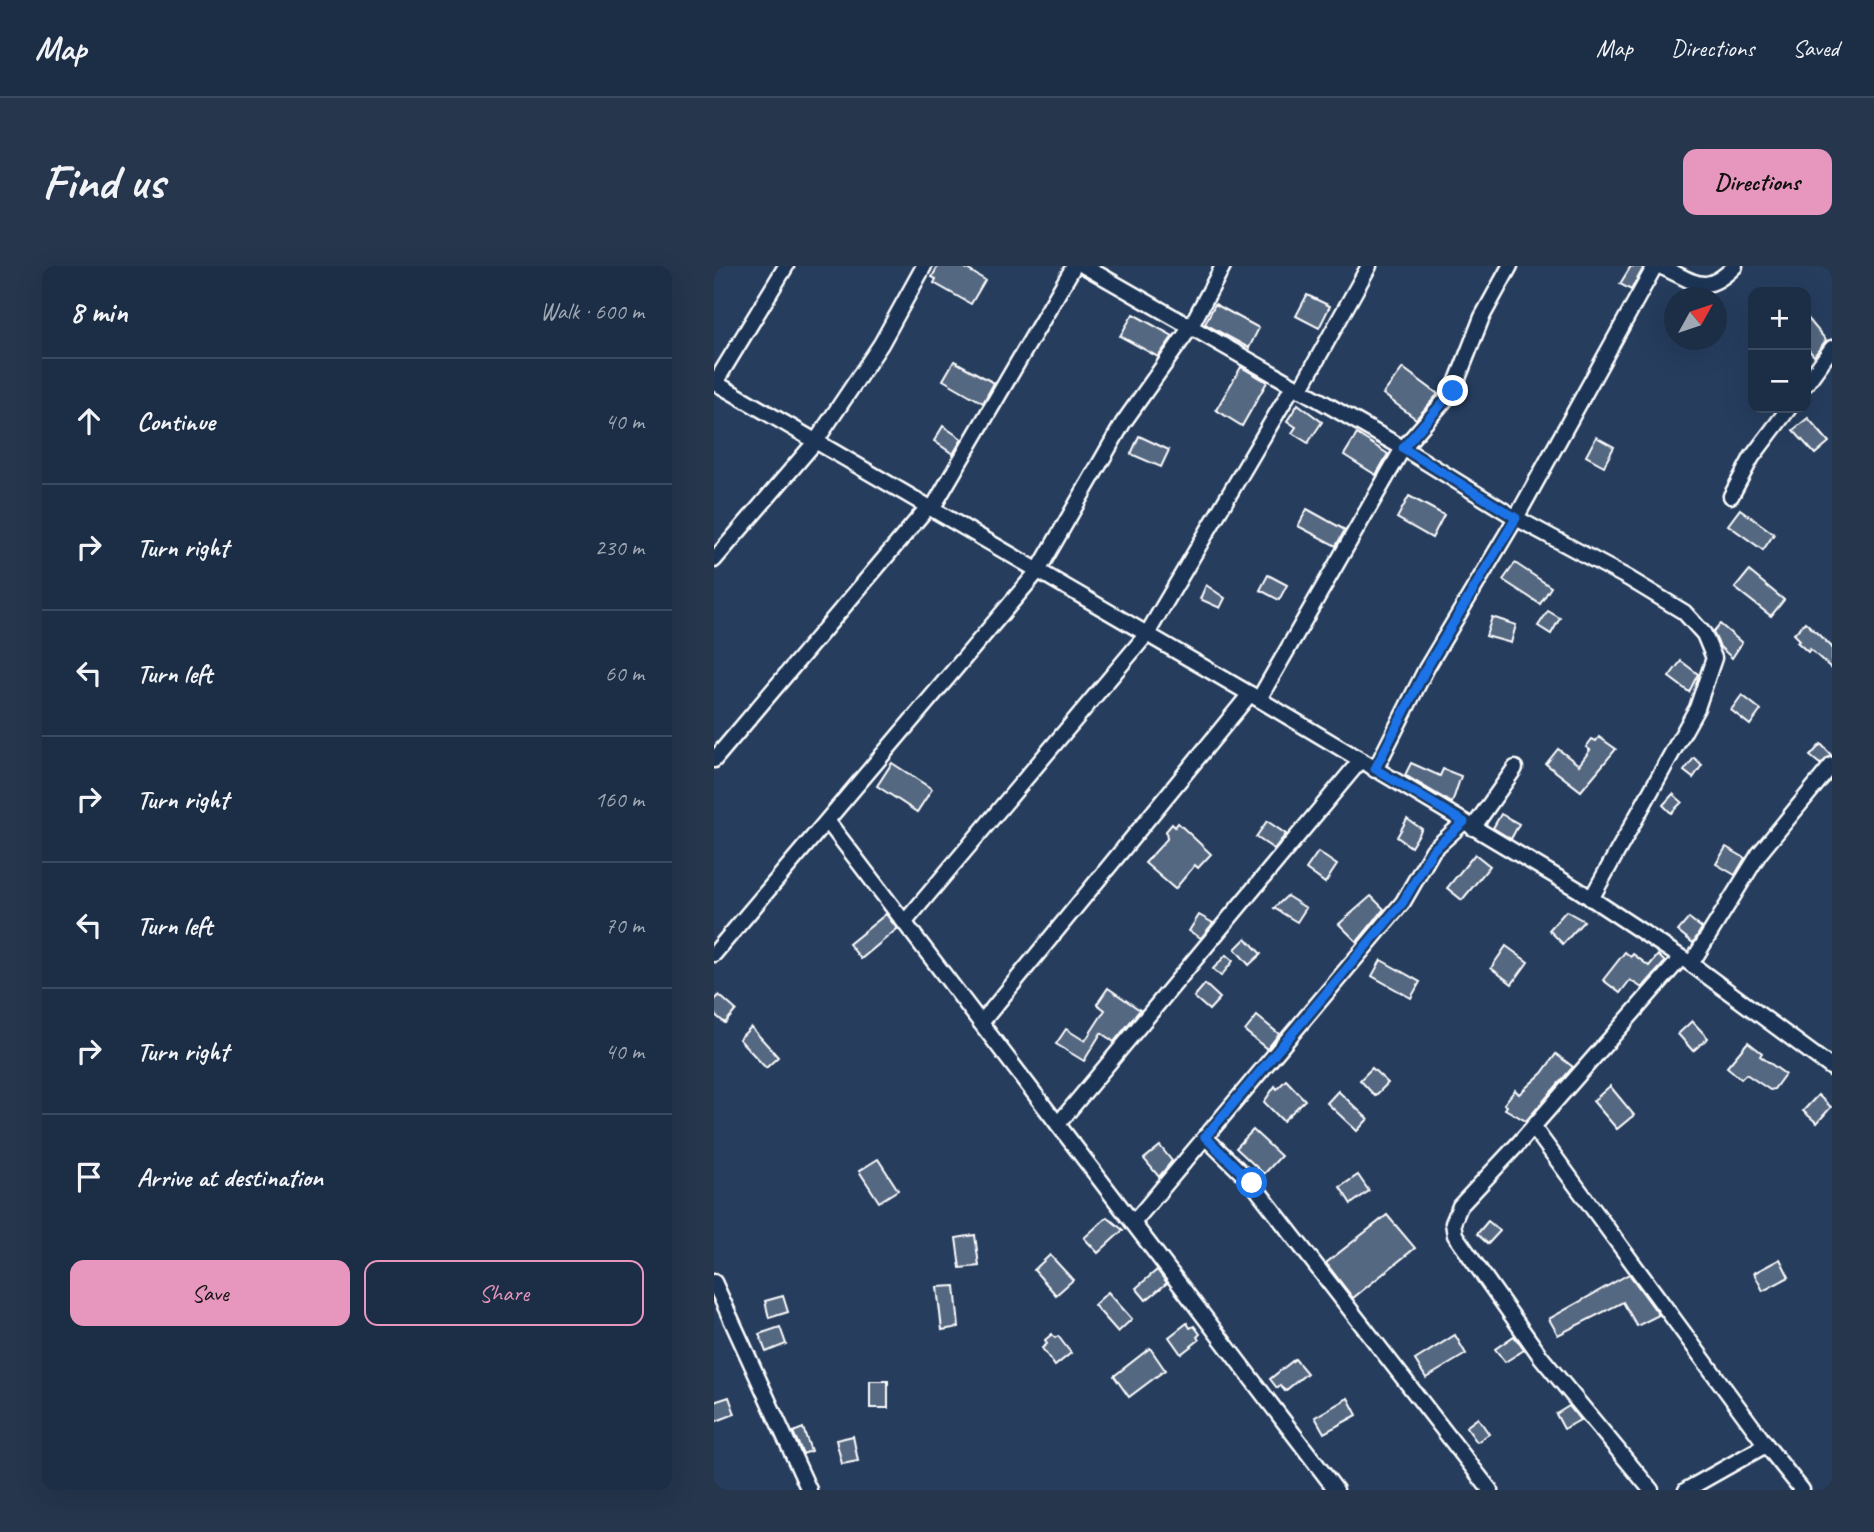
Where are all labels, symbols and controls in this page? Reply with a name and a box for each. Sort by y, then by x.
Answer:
text: Map [35,27,86,69]
text: Map [1596,33,1633,63]
text: Directions [1671,33,1754,63]
text: Saved [1792,33,1839,63]
button: Directions [1683,149,1832,215]
text: Find us [42,151,164,213]
north arrow [1664,287,1727,350]
map controls [1748,287,1811,413]
button: + [1748,287,1811,350]
text: 8 min [70,293,127,331]
text: Walk · 600 m [540,297,644,326]
button: − [1748,350,1811,413]
route end [1437,375,1468,406]
icon: ahead [70,402,108,440]
text: Continue [137,405,215,438]
text: 40 m [605,407,644,436]
icon: right [70,528,108,566]
text: Turn right [137,531,228,564]
text: 230 m [595,533,644,562]
icon: left [70,654,108,692]
text: Turn left [137,657,212,690]
text: 60 m [605,659,644,688]
icon: right [70,780,108,818]
text: Turn right [137,783,228,816]
text: 160 m [595,785,644,814]
icon: left [70,906,108,944]
text: Turn left [137,909,212,942]
text: 70 m [605,911,644,940]
icon: right [70,1032,108,1070]
text: Turn right [137,1035,228,1068]
text: 40 m [605,1037,644,1066]
icon: arrive [70,1158,108,1196]
text: Arrive at destination [137,1161,323,1194]
route start [1236,1167,1267,1198]
button: Save [70,1260,350,1326]
button: Share [364,1260,644,1326]

